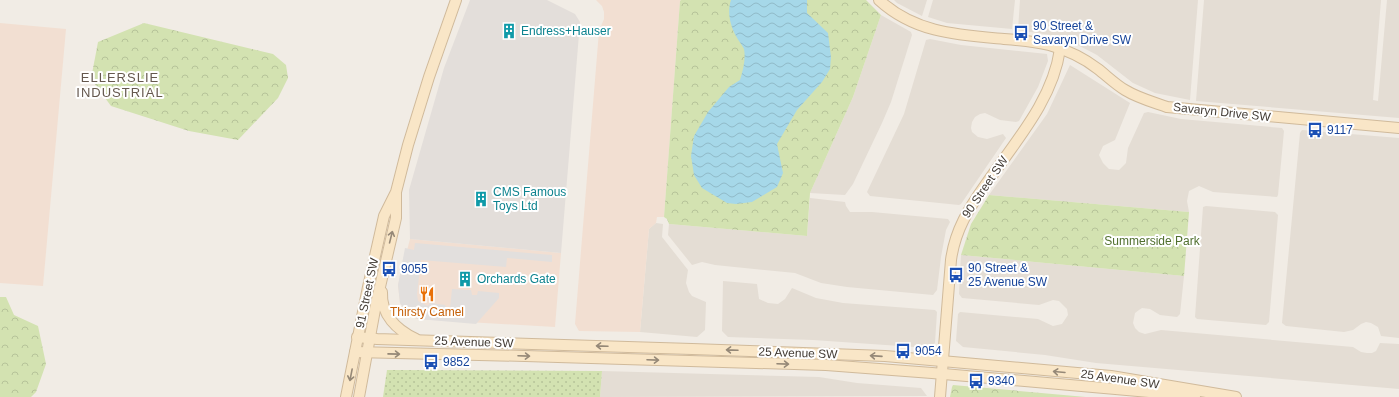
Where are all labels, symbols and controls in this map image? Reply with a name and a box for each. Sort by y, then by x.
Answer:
place label: 90 Street & Savaryn Drive SW [1033,19,1132,47]
building icon: Endress+Hauser [500,22,518,40]
place label: Endress+Hauser [521,24,611,38]
bus stop icon: 90 Street & Savaryn Drive SW [1012,24,1030,42]
district label: ELLERSLIE INDUSTRIAL [76,70,164,100]
street label: Savaryn Drive SW [1173,100,1272,124]
bus stop icon: 9117 [1306,121,1324,139]
place label: 9117 [1327,123,1353,137]
street label: 90 Street SW [959,153,1011,221]
place label: CMS Famous Toys Ltd [493,185,566,213]
building icon: CMS Famous Toys Ltd [472,190,490,208]
one-way arrow [388,231,395,244]
park label: Summerside Park [1104,234,1201,248]
street label: 91 Street SW [353,256,381,329]
bus stop icon: 9055 [380,260,398,278]
place label: 90 Street & 25 Avenue SW [968,261,1048,289]
place label: 9055 [401,262,428,276]
bus stop icon: 90 Street & 25 Avenue SW [947,266,965,284]
building icon: Orchards Gate [456,270,474,288]
place label: Orchards Gate [477,272,556,286]
restaurant icon: Thirsty Camel [418,285,436,303]
place label: Thirsty Camel [390,305,464,319]
street label: 25 Avenue SW [434,334,514,350]
one-way arrow [596,342,609,350]
bus stop icon: 9054 [894,342,912,360]
place label: 9054 [915,344,942,358]
street label: 25 Avenue SW [758,345,838,361]
one-way arrow [726,347,739,354]
one-way arrow [387,350,400,358]
one-way arrow [517,352,530,359]
one-way arrow [870,352,883,359]
bus stop icon: 9852 [422,353,440,371]
place label: 9852 [443,355,470,369]
one-way arrow [646,356,659,364]
one-way arrow [776,360,789,368]
street label: 25 Avenue SW [1080,367,1161,392]
one-way arrow [346,368,354,381]
one-way arrow [1053,368,1066,375]
bus stop icon: 9340 [967,372,985,390]
place label: 9340 [988,374,1015,388]

